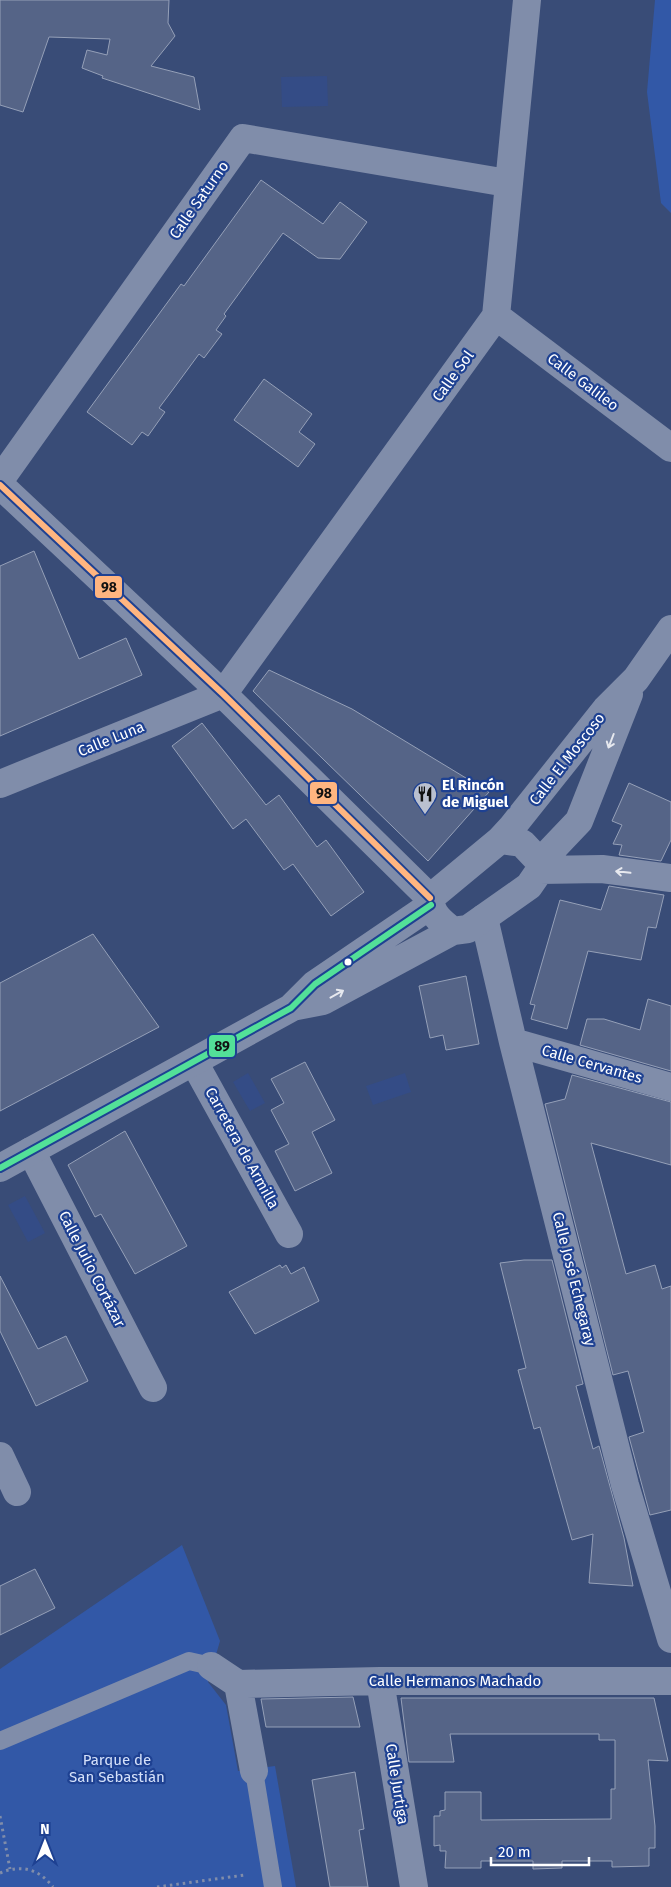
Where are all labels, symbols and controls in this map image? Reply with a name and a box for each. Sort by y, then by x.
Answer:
street label: Calle Saturno [166,158,232,242]
street label: Calle Sol [429,347,478,405]
street label: Calle Galileo [544,349,622,415]
line badge: 98 [94,575,123,599]
text: 98 [101,579,117,596]
street label: Calle El Moscoso [525,709,609,809]
street label: Calle Luna [75,718,147,760]
one-way arrow [605,733,614,748]
place label: El Rincón de Miguel [442,776,509,811]
line badge: 98 [309,781,338,805]
restaurant icon: El Rincón de Miguel [412,781,438,815]
text: 98 [316,785,332,802]
one-way arrow [615,867,631,877]
unlabelled marker [343,957,353,967]
one-way arrow [329,988,344,998]
line badge: 89 [208,1034,236,1058]
text: 89 [214,1038,230,1055]
street label: Calle Cervantes [540,1041,644,1087]
street label: Carretera de Armilla [201,1084,283,1212]
street label: Calle Julio Cortázar [55,1208,129,1330]
street label: Calle José Echegaray [549,1210,600,1349]
street label: Calle Hermanos Machado [369,1672,541,1690]
street label: Calle Jurtiga [382,1742,412,1826]
park label: Parque de San Sebastián [69,1751,165,1786]
north arrow [20,1817,70,1867]
text: N [40,1821,50,1838]
scale bar [491,1834,588,1866]
text: 20 m [498,1843,531,1861]

